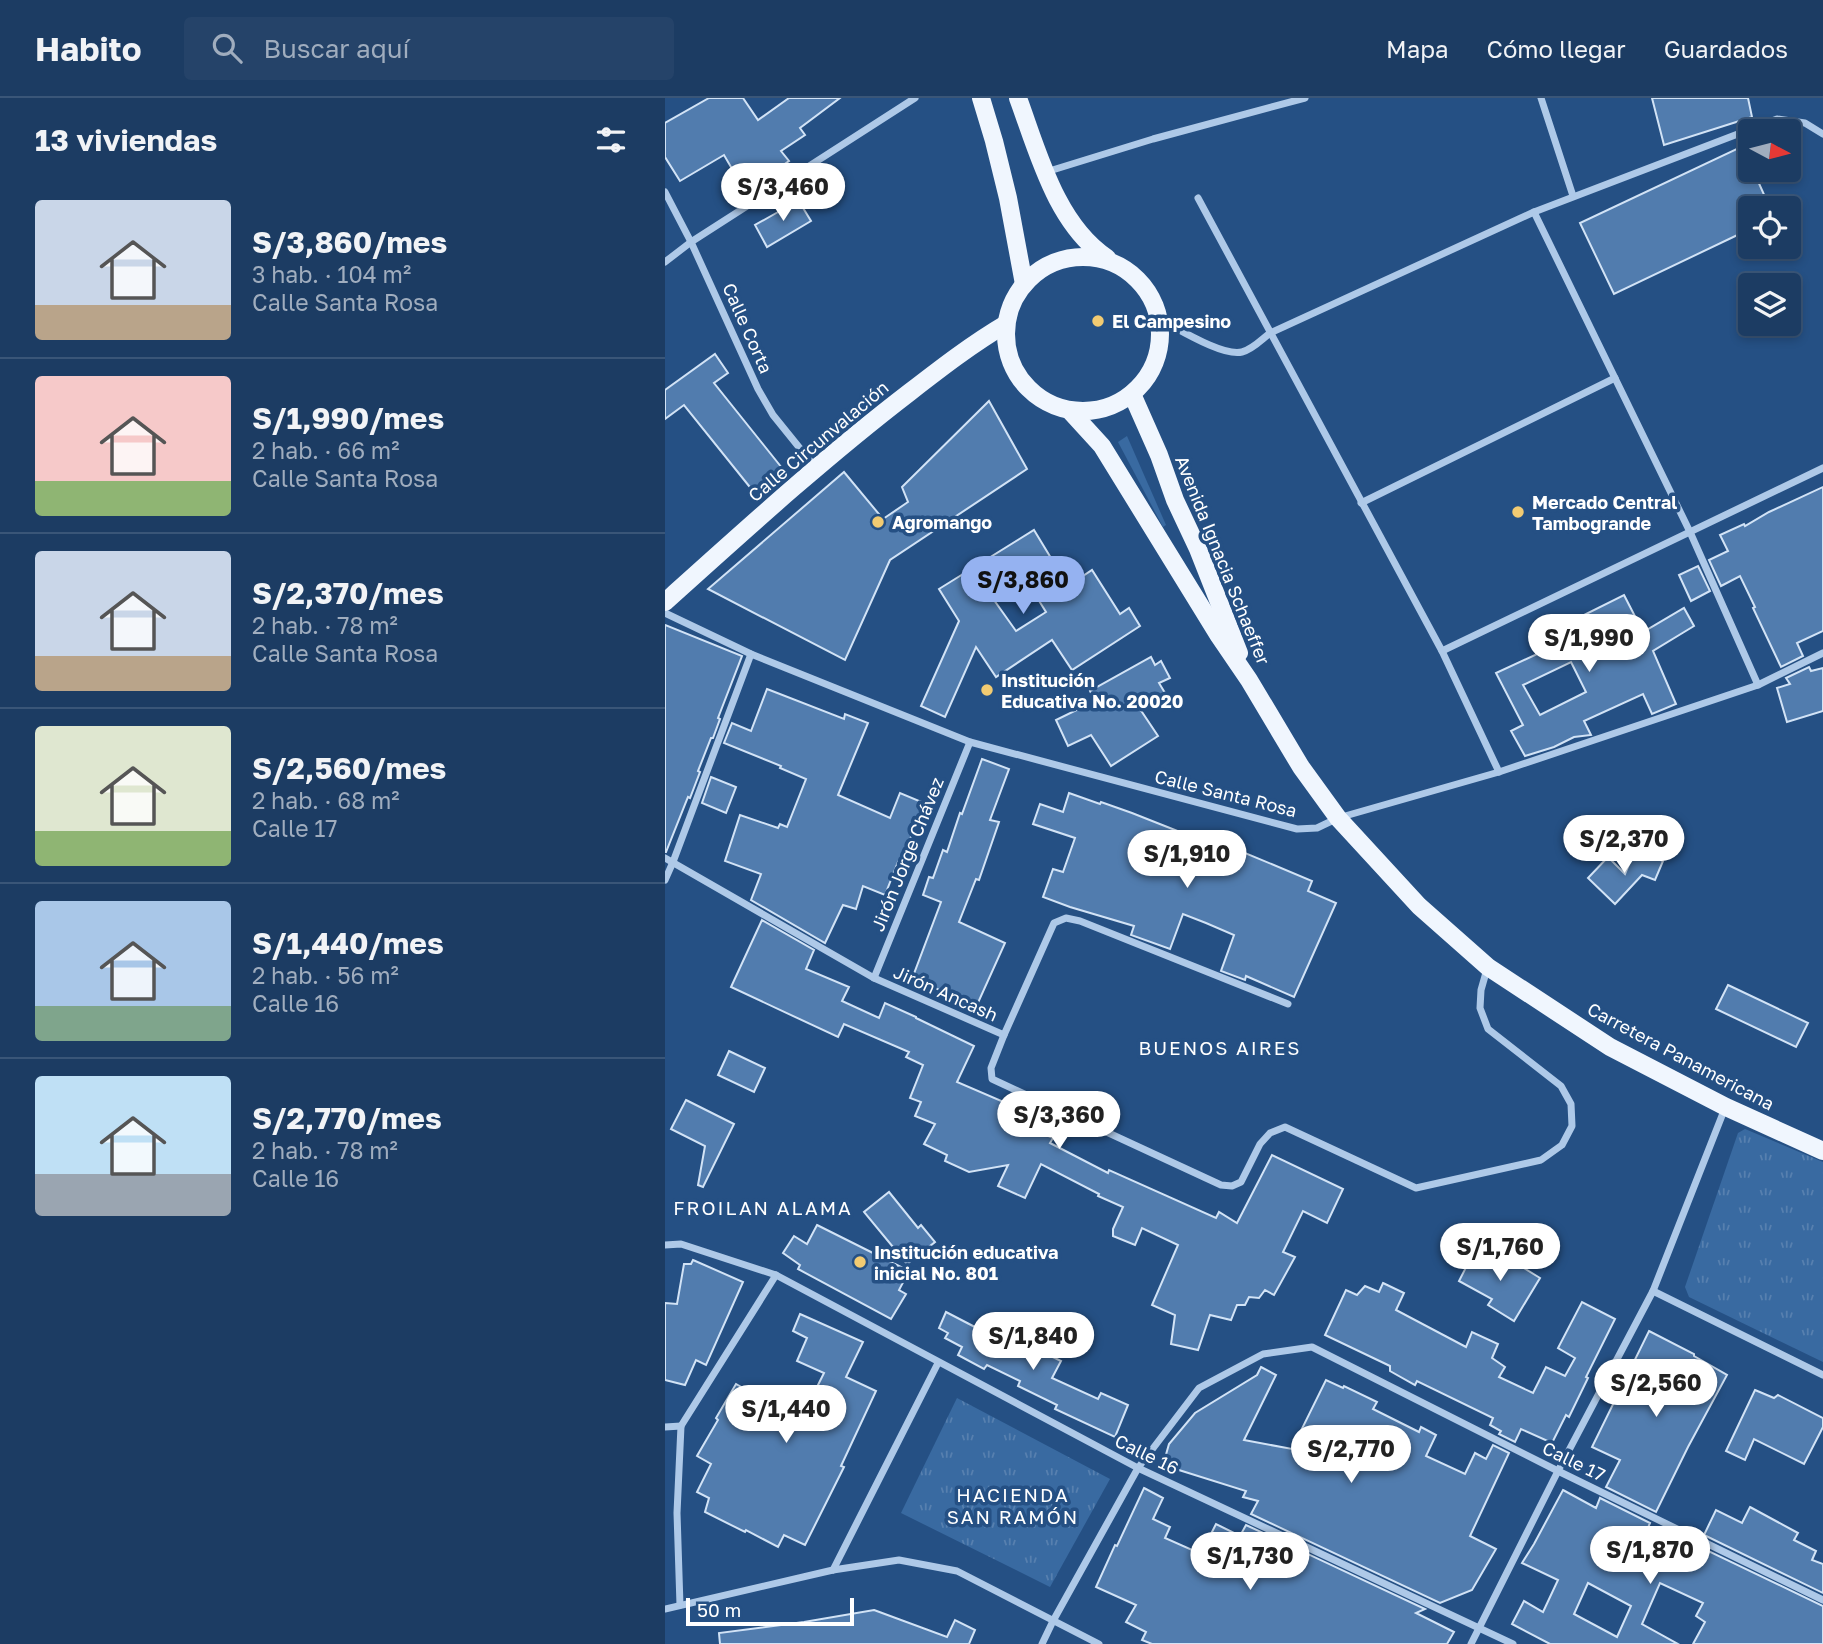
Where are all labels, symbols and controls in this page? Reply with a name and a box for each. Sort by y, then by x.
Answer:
search box [184,17,674,80]
text: Habito [35,29,142,68]
icon: search [208,29,246,67]
text: Buscar aquí [264,33,409,64]
text: Mapa [1386,34,1449,63]
text: Cómo llegar [1487,34,1626,63]
text: Guardados [1664,34,1788,63]
north arrow [1738,119,1801,182]
map controls [1738,119,1801,336]
icon: filters [592,121,630,159]
text: 13 viviendas [35,122,217,158]
pin: S/3,460 [718,164,848,223]
text: S/3,460 [737,172,829,200]
button: locate [1738,196,1801,259]
text: S/3,860/mes [252,224,447,260]
icon: home [91,228,175,312]
text: 3 hab. · 104 m² [252,260,411,288]
button: layers [1738,273,1801,336]
street label: Calle Corta [718,279,778,377]
text: Calle Santa Rosa [252,288,438,316]
place label: El Campesino [1112,310,1231,332]
marker: El Campesino [1090,313,1106,329]
street label: Calle Circunvalación [743,376,893,506]
text: S/1,990/mes [252,400,444,436]
icon: home [91,404,175,488]
text: 2 hab. · 66 m² [252,436,399,464]
street label: Avenida Ignacia Schaeffer [1171,452,1275,668]
text: Calle Santa Rosa [252,464,438,492]
place label: Mercado Central Tambogrande [1532,491,1677,534]
marker: Mercado Central Tambogrande [1510,504,1526,520]
place label: Agromango [892,511,992,533]
marker: Agromango [870,514,886,530]
pin: S/3,860 [958,556,1088,616]
text: S/3,860 [977,565,1069,593]
text: S/2,370/mes [252,575,444,611]
icon: home [91,579,175,663]
text: 2 hab. · 78 m² [252,611,398,639]
pin: S/1,990 [1524,614,1654,674]
text: S/1,990 [1544,623,1634,651]
text: Calle Santa Rosa [252,639,438,667]
place label: Institución Educativa No. 20020 [1001,669,1183,712]
marker: Institución Educativa No. 20020 [979,682,995,698]
text: S/2,560/mes [252,750,446,786]
icon: home [91,754,175,838]
street label: Calle Santa Rosa [1153,765,1299,821]
street label: Jirón Jorge Chávez [866,774,948,934]
text: 2 hab. · 68 m² [252,786,400,814]
text: Calle 17 [252,814,338,842]
pin: S/2,370 [1559,816,1689,875]
text: S/2,370 [1579,824,1669,852]
pin: S/1,910 [1122,830,1252,890]
text: S/1,910 [1143,839,1231,867]
text: S/1,440/mes [252,925,444,961]
icon: home [91,929,175,1013]
street label: Jirón Ancash [890,960,1002,1026]
text: 2 hab. · 56 m² [252,961,399,989]
text: Calle 16 [252,989,339,1017]
street label: Carretera Panamericana [1584,997,1778,1115]
district label: BUENOS AIRES [1139,1036,1301,1059]
pin: S/3,360 [994,1091,1124,1151]
text: S/2,770/mes [252,1100,442,1136]
text: S/3,360 [1013,1100,1105,1128]
icon: home [91,1104,175,1188]
text: 2 hab. · 78 m² [252,1136,398,1164]
text: Calle 16 [252,1164,339,1192]
district label: FROILAN ALAMA [673,1196,853,1219]
pin: S/1,760 [1435,1224,1565,1283]
text: S/1,760 [1456,1232,1544,1260]
place label: Institución educativa inicial No. 801 [874,1241,1058,1284]
marker: Institución educativa inicial No. 801 [852,1254,868,1270]
pin: S/1,840 [968,1312,1098,1372]
text: S/1,840 [988,1321,1078,1349]
pin: S/2,560 [1591,1360,1721,1419]
text: S/2,560 [1610,1368,1702,1396]
pin: S/1,440 [721,1386,851,1445]
text: S/1,440 [741,1394,831,1422]
pin: S/2,770 [1286,1426,1416,1485]
street label: Calle 16 [1111,1429,1183,1479]
text: S/2,770 [1307,1434,1395,1462]
street label: Calle 17 [1539,1436,1609,1486]
district label: HACIENDA SAN RAMÓN [947,1483,1079,1528]
pin: S/1,870 [1585,1526,1715,1586]
pin: S/1,730 [1185,1532,1315,1592]
text: S/1,870 [1606,1535,1694,1563]
text: S/1,730 [1206,1541,1294,1569]
scale bar [686,1595,854,1627]
text: 50 m [697,1598,741,1621]

